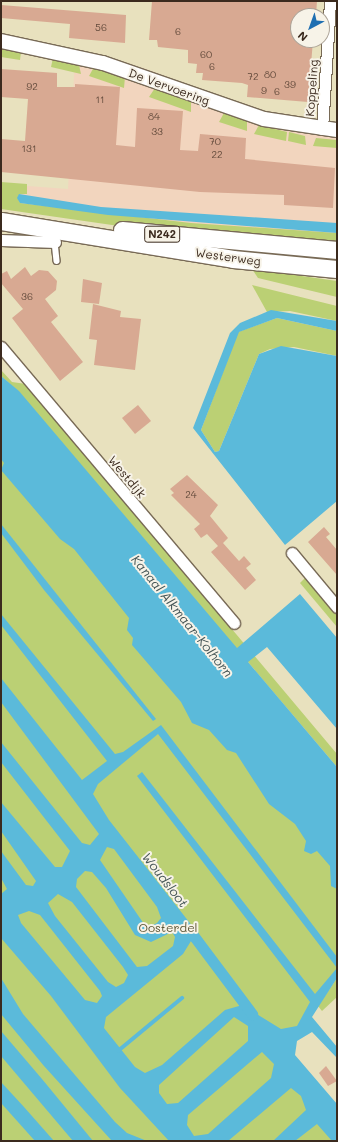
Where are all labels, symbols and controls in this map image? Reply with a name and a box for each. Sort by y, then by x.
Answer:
north arrow [290,8,330,48]
house number: 56 [95,22,107,34]
house number: 6 [175,26,181,38]
text: N [294,28,311,45]
house number: 60 [200,49,212,61]
street label: Koppeling [303,59,321,117]
house number: 6 [209,61,215,73]
street label: De Vervoering [127,66,211,108]
house number: 80 [264,69,276,81]
house number: 72 [247,71,259,83]
house number: 39 [284,79,296,91]
house number: 92 [26,81,38,93]
house number: 9 [261,85,267,97]
house number: 6 [274,86,280,98]
house number: 11 [96,94,104,106]
house number: 84 [148,111,160,123]
house number: 33 [151,126,163,138]
house number: 70 [209,136,221,148]
house number: 131 [22,143,36,155]
house number: 22 [211,149,223,161]
road number: N242 [144,225,180,243]
street label: Westerweg [194,245,262,269]
house number: 36 [21,291,33,303]
street label: Westdijk [105,453,149,501]
house number: 24 [185,489,197,501]
water label: Kanaal Alkmaar-Kolhorn [128,552,236,680]
water label: Woudsloot [139,850,191,910]
park label: Oosterdel [138,921,198,935]

